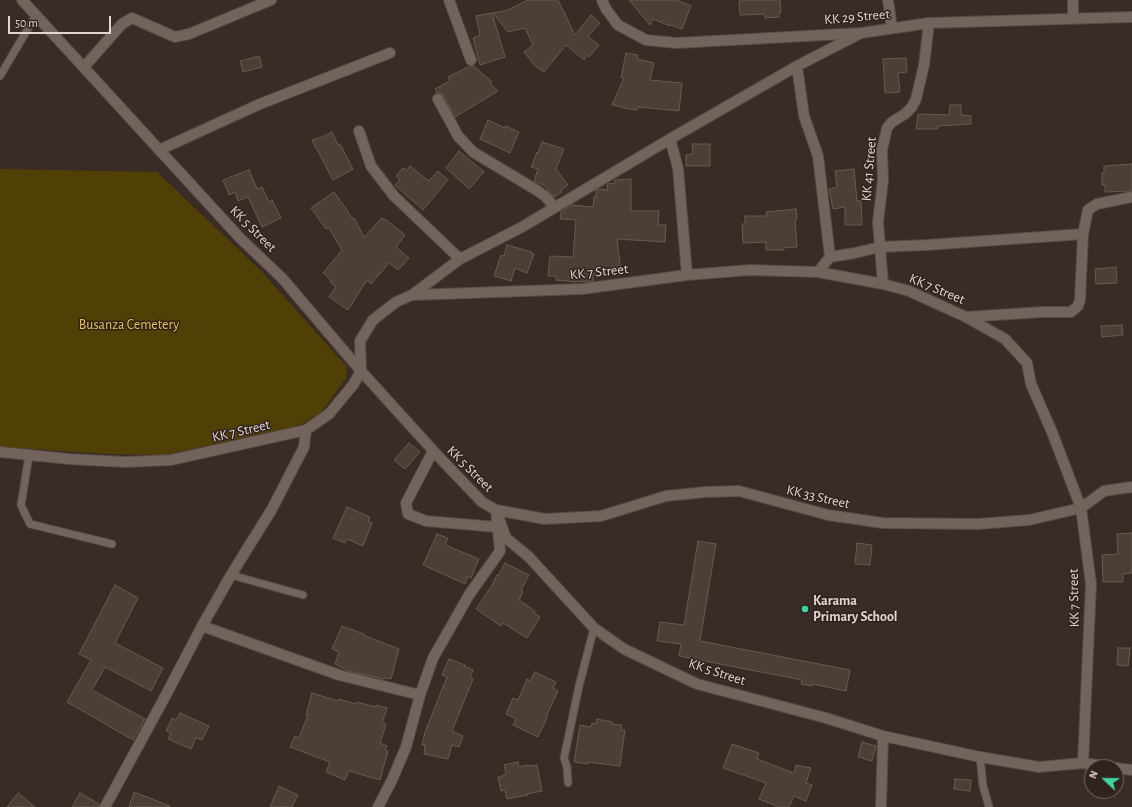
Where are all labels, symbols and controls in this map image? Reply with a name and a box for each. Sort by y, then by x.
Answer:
street label: KK 29 Street [823,6,891,28]
scale bar [10,8,113,34]
text: 50 m [15,17,38,29]
street label: KK 41 Street [858,136,880,202]
street label: KK 5 Street [226,202,280,256]
street label: KK 7 Street [569,261,629,283]
street label: KK 7 Street [907,270,967,308]
park label: Busanza Cemetery [79,317,179,333]
street label: KK 7 Street [210,416,272,446]
street label: KK 5 Street [443,442,497,496]
street label: KK 33 Street [785,482,851,512]
street label: KK 7 Street [1065,568,1083,628]
place label: Karama Primary School [813,593,898,626]
marker: Karama Primary School [800,604,810,614]
street label: KK 5 Street [686,655,748,689]
north arrow [1084,759,1124,799]
text: N [1087,769,1100,780]

